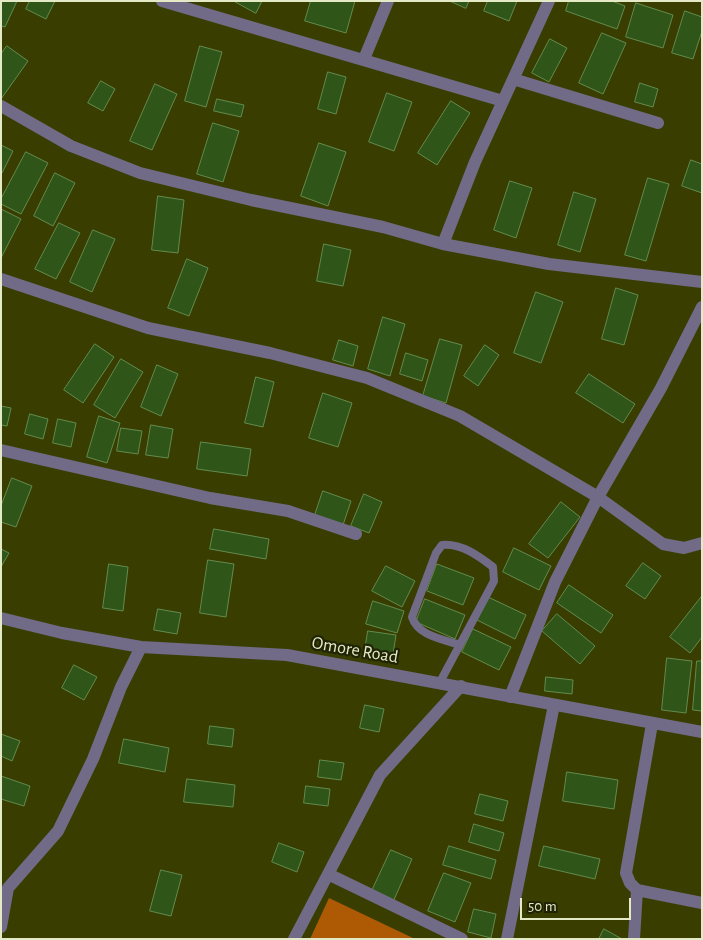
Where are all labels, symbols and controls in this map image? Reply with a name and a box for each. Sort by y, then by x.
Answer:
street label: Omore Road [310,632,400,668]
scale bar [523,888,634,920]
text: 50 m [528,899,557,914]

